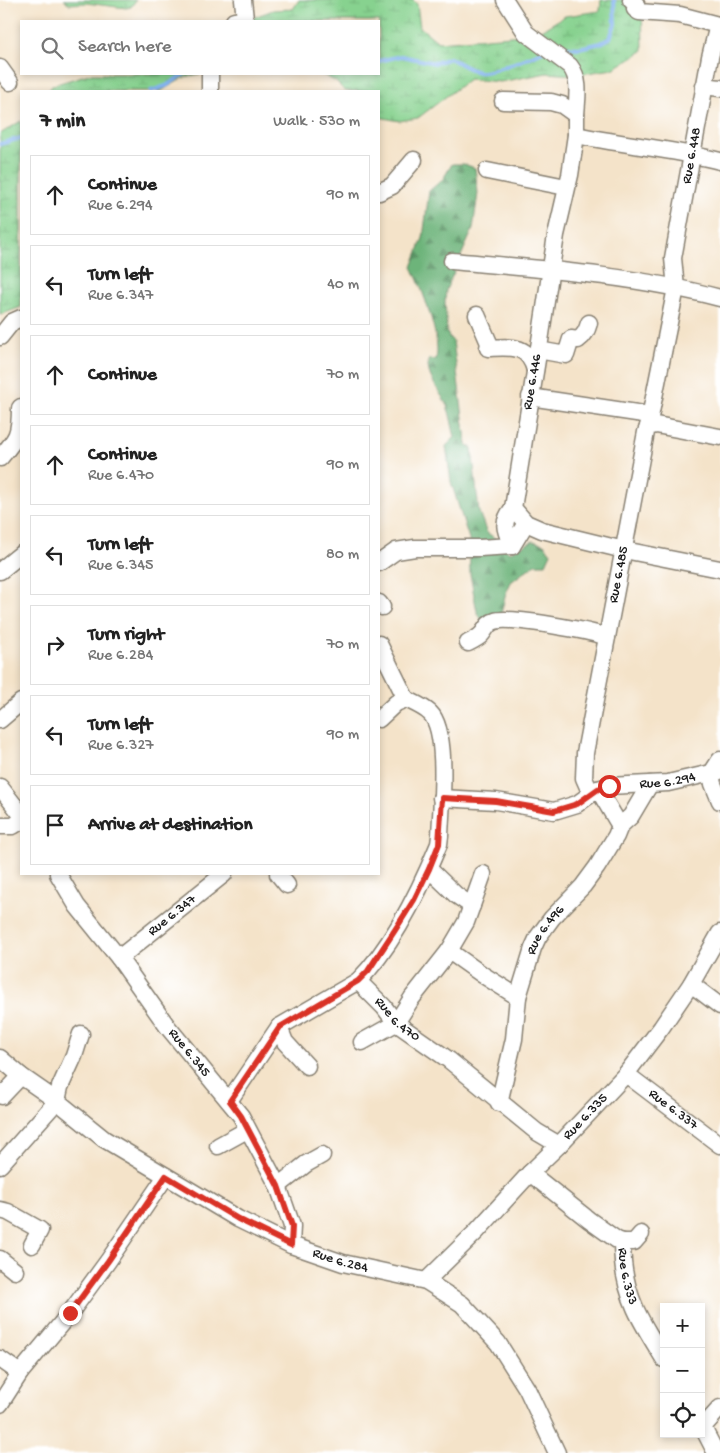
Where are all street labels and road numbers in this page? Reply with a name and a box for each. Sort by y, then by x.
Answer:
street label: Rue 6.448 [678,126,705,185]
street label: Rue 6.446 [520,352,546,411]
street label: Rue 6.485 [605,545,633,605]
street label: Rue 6.294 [639,768,698,793]
street label: Rue 6.347 [144,891,200,940]
street label: Rue 6.496 [523,901,569,957]
street label: Rue 6.470 [371,994,423,1046]
street label: Rue 6.345 [164,1025,214,1080]
street label: Rue 6.337 [645,1085,702,1134]
street label: Rue 6.335 [559,1090,612,1144]
street label: Rue 6.284 [310,1245,370,1277]
street label: Rue 6.333 [613,1247,641,1307]

